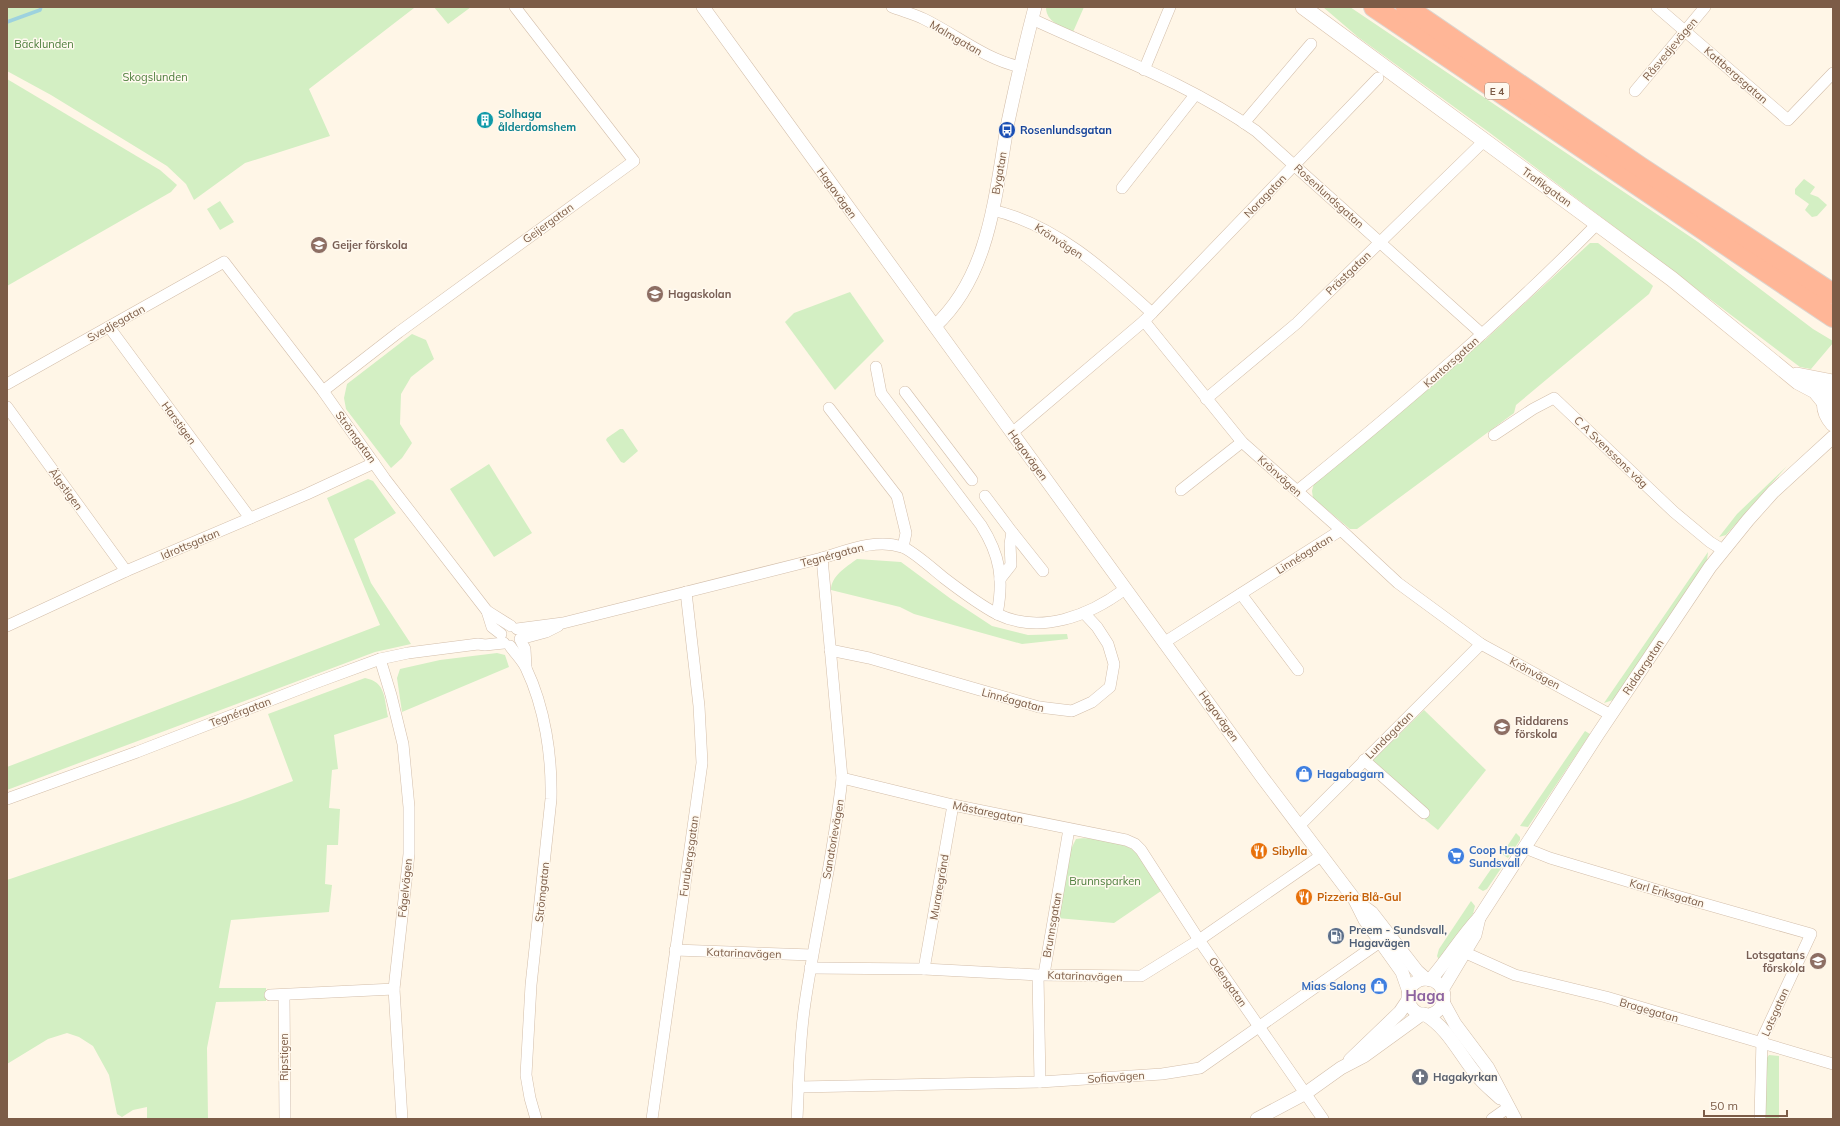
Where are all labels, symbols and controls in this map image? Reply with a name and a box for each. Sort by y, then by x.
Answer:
street label: Råsvedjevägen [1640,15,1700,83]
street label: Malmgatan [927,17,985,59]
park label: Bäcklunden [14,37,74,51]
street label: Kattbergsgatan [1701,44,1771,106]
park label: Skogslunden [122,70,188,84]
road number: E 4 [1485,83,1509,99]
place label: Solhaga ålderdomshem [498,107,576,134]
building icon: Solhaga ålderdomshem [475,110,495,130]
bus stop icon: Rosenlundsgatan [997,120,1017,140]
place label: Rosenlundsgatan [1020,123,1112,137]
street label: Bygatan [988,150,1010,196]
street label: Rosenlundsgatan [1291,161,1367,231]
street label: Trafikgatan [1519,164,1575,210]
street label: Hagavägen [814,165,860,221]
street label: Noragatan [1241,171,1289,221]
street label: Geijergatan [520,200,576,246]
street label: Krönvägen [1032,220,1086,262]
school or university icon: Geijer förskola [309,235,329,255]
place label: Geijer förskola [332,238,408,252]
street label: Prästgatan [1323,248,1373,298]
school or university icon: Hagaskolan [645,284,665,304]
place label: Hagaskolan [668,287,731,301]
street label: Svedjegatan [85,301,147,345]
street label: Kantorsgatan [1420,334,1482,390]
street label: Harstigen [159,399,199,447]
street label: Strömgatan [333,408,379,466]
street label: C A Svenssons väg [1571,413,1651,491]
street label: Hagavägen [1005,427,1051,483]
street label: Krönvägen [1255,452,1305,500]
street label: Älgstigen [46,465,86,513]
street label: Idrottsgatan [158,525,222,563]
street label: Linnéagatan [1273,531,1335,577]
street label: Tegnérgatan [799,540,865,570]
street label: Riddargatan [1619,637,1667,697]
street label: Krönvägen [1507,654,1563,692]
street label: Linnéagatan [980,685,1046,715]
street label: Hagavägen [1196,688,1242,744]
street label: Tegnérgatan [207,694,273,730]
street label: Lundagatan [1362,708,1416,762]
place label: Riddarens förskola [1515,714,1569,741]
school or university icon: Riddarens förskola [1492,717,1512,737]
shop icon: Hagabagarn [1294,764,1314,784]
place label: Hagabagarn [1317,767,1384,781]
street label: Sanatorievägen [819,798,847,880]
street label: Mästaregatan [951,798,1025,826]
street label: Furubergsgatan [676,815,702,897]
restaurant icon: Sibylla [1249,841,1269,861]
place label: Coop Haga Sundsvall [1469,843,1528,870]
place label: Sibylla [1272,844,1307,858]
supermarket icon: Coop Haga Sundsvall [1446,846,1466,866]
street label: Muraregränd [926,853,952,921]
street label: Fågelvägen [395,858,415,918]
street label: Strömgatan [532,861,552,923]
park label: Brunnsparken [1069,874,1141,888]
street label: Karl Eriksgatan [1628,876,1706,910]
restaurant icon: Pizzeria Blå-Gul [1294,887,1314,907]
place label: Pizzeria Blå-Gul [1317,890,1402,904]
street label: Brunnsgatan [1039,891,1065,959]
place label: Preem - Sundsvall, Hagavägen [1349,923,1447,950]
fuel station icon: Preem - Sundsvall, Hagavägen [1326,926,1346,946]
street label: Katarinavägen [706,945,782,961]
place label: Lotsgatans förskola [1746,948,1805,975]
school or university icon: Lotsgatans förskola [1808,951,1828,971]
street label: Odengatan [1206,954,1250,1010]
street label: Katarinavägen [1047,968,1123,984]
shop icon: Mias Salong [1369,976,1389,996]
place label: Mias Salong [1301,979,1366,993]
district label: Haga [1405,986,1445,1005]
street label: Lotsgatan [1758,986,1792,1038]
street label: Bragegatan [1618,995,1680,1025]
street label: Ripstigen [277,1033,291,1081]
church icon: Hagakyrkan [1410,1067,1430,1087]
street label: Sofiavägen [1087,1068,1145,1086]
place label: Hagakyrkan [1433,1070,1498,1084]
scale bar [1704,1092,1787,1118]
text: 50 m [1710,1098,1738,1113]

